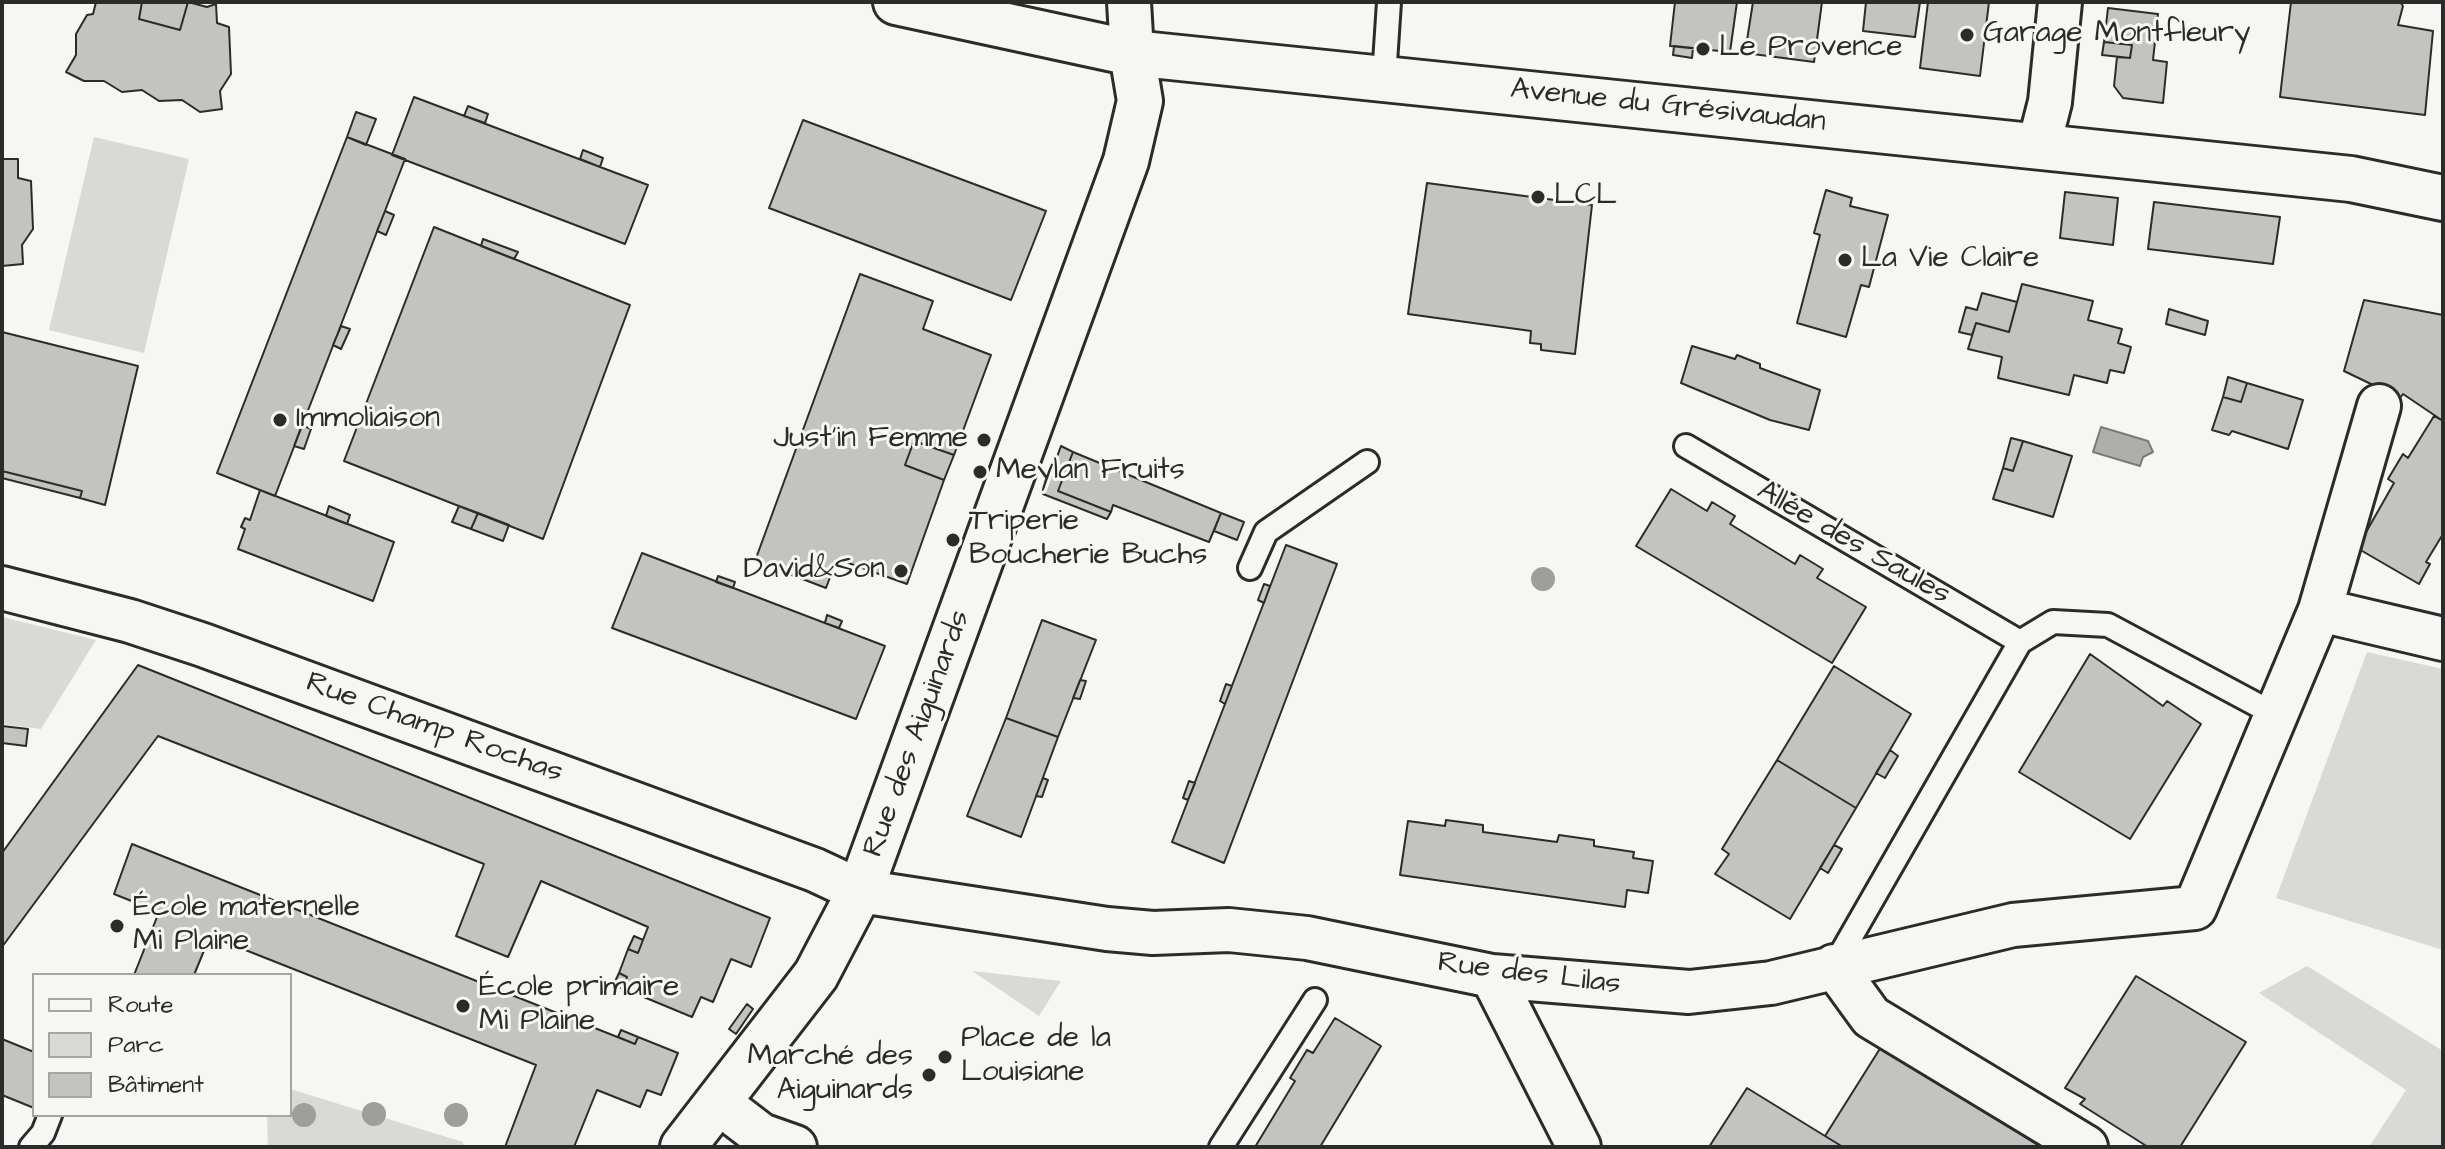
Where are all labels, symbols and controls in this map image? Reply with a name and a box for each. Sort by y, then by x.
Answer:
place label: Garage Montfleury [1983,17,2250,53]
marker: Garage Montfleury [1958,26,1976,44]
place label: Le Provence [1719,31,1903,67]
marker: Le Provence [1694,40,1712,58]
street label: Avenue du Grésivaudan [1509,73,1827,141]
place label: LCL [1554,179,1617,215]
marker: LCL [1529,188,1547,206]
place label: La Vie Claire [1861,242,2039,278]
marker: La Vie Claire [1836,251,1854,269]
place label: Immoliaison [296,402,440,438]
marker: Immoliaison [271,411,289,429]
place label: Just'in Femme [773,422,968,458]
marker: Just'in Femme [975,431,993,449]
place label: Meylan Fruits [996,454,1185,490]
marker: Meylan Fruits [971,463,989,481]
street label: Allée des Saules [1750,474,1956,614]
place label: Triperie Boucherie Buchs [969,505,1207,576]
marker: Triperie Boucherie Buchs [944,531,962,549]
place label: David&Son [744,553,885,589]
marker: David&Son [892,562,910,580]
street label: Rue des Aiguinards [857,606,979,862]
street label: Rue Champ Rochas [301,666,567,792]
place label: École maternelle Mi Plaine [133,891,360,962]
marker: École maternelle Mi Plaine [108,917,126,935]
street label: Rue des Lilas [1436,946,1622,1004]
place label: École primaire Mi Plaine [479,971,679,1042]
legend [32,973,292,1117]
text: Route [108,988,173,1022]
marker: École primaire Mi Plaine [454,997,472,1015]
place label: Place de la Louisiane [961,1022,1111,1092]
text: Parc [108,1028,164,1062]
place label: Marché des Aiguinards [748,1040,913,1110]
marker: Place de la Louisiane [936,1048,954,1066]
marker: Marché des Aiguinards [920,1066,938,1084]
text: Bâtiment [108,1068,204,1102]

